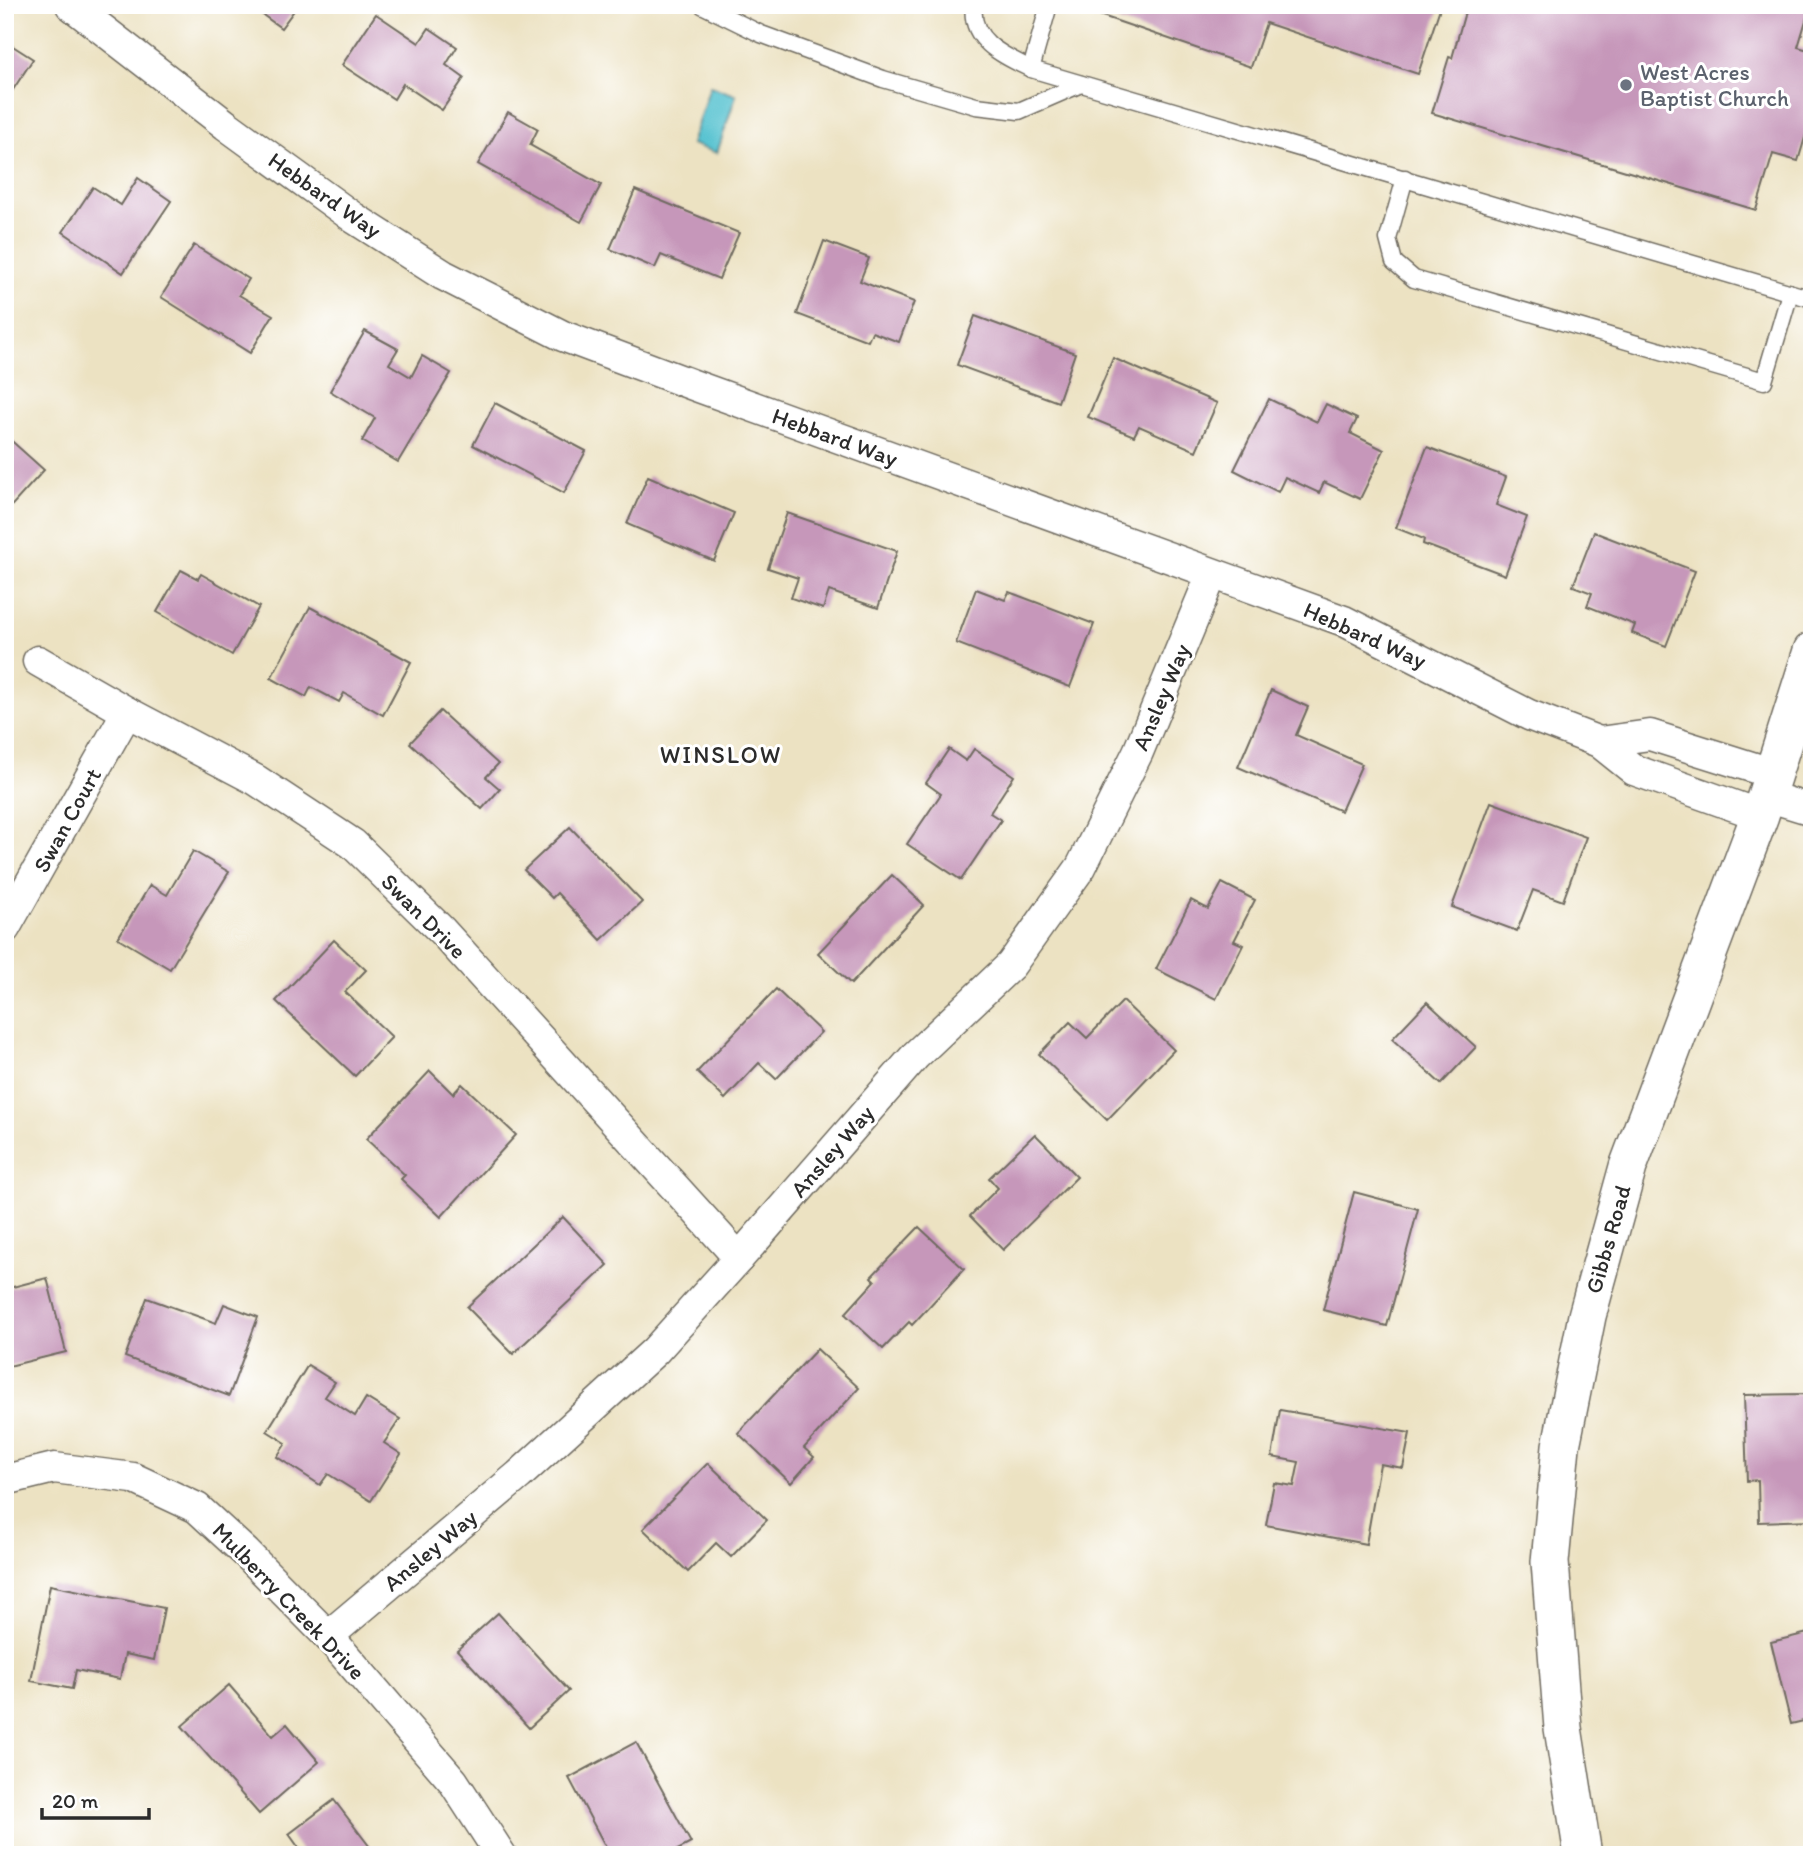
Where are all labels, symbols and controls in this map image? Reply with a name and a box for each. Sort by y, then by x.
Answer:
place label: West Acres Baptist Church [1640,58,1789,112]
marker: West Acres Baptist Church [1618,77,1634,93]
street label: Hebbard Way [263,146,387,244]
street label: Hebbard Way [768,401,902,473]
street label: Hebbard Way [1299,595,1431,675]
street label: Ansley Way [1126,639,1196,755]
district label: WINSLOW [660,740,782,769]
street label: Swan Court [27,763,107,877]
street label: Swan Drive [375,867,473,965]
street label: Ansley Way [784,1099,880,1203]
street label: Gibbs Road [1579,1181,1637,1297]
street label: Ansley Way [378,1503,483,1597]
street label: Mulberry Creek Drive [207,1516,371,1686]
scale bar [42,1776,149,1820]
text: 20 m [52,1788,99,1813]

